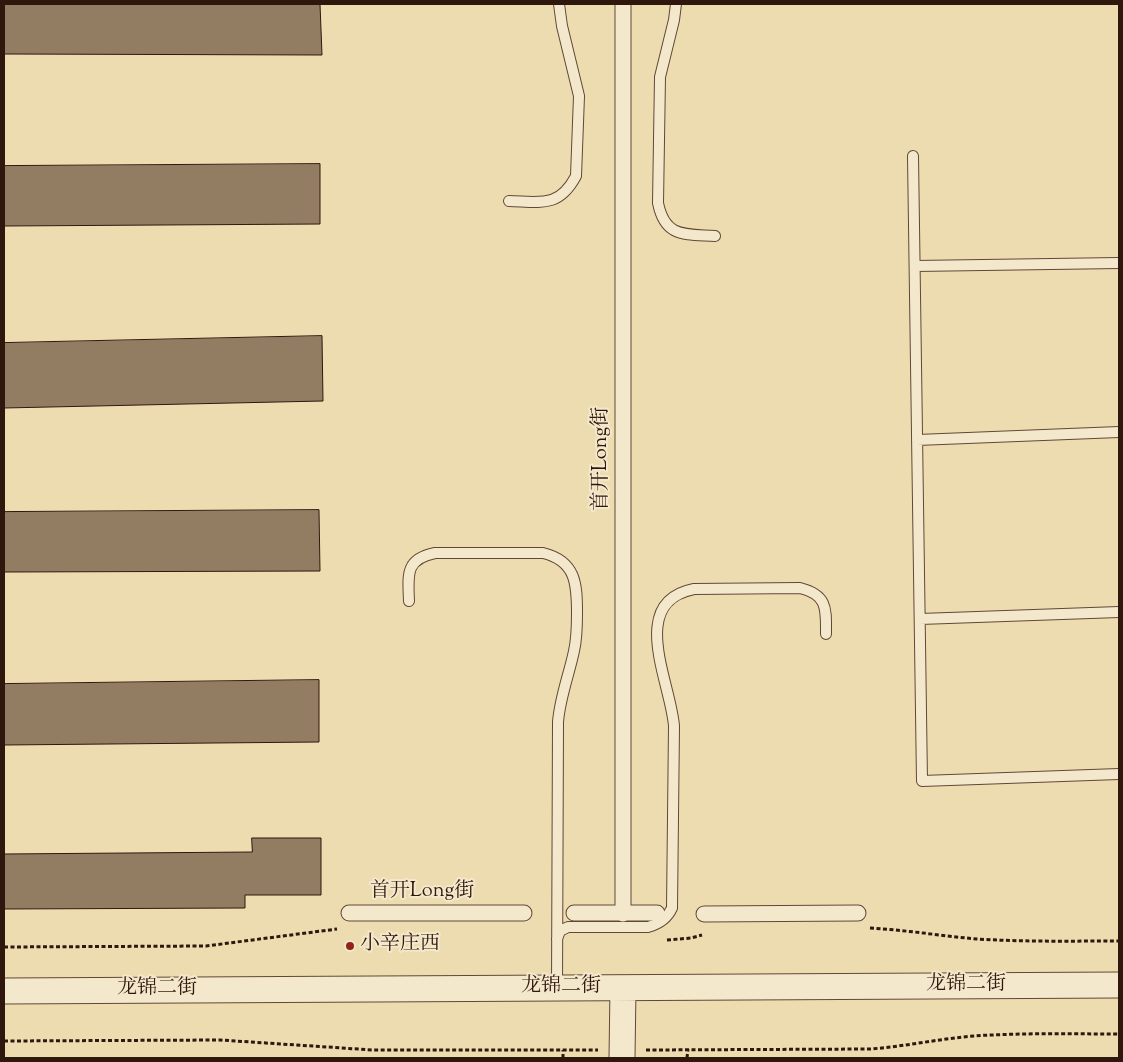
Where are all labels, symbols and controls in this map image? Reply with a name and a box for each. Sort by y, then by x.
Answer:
street label: 首开Long街 [591,407,615,511]
street label: 首开Long街 [370,881,474,905]
place label: 小辛庄西 [360,934,440,958]
marker: 小辛庄西 [344,940,356,952]
street label: 龙锦二街 [926,974,1006,998]
street label: 龙锦二街 [521,976,601,1000]
street label: 龙锦二街 [117,978,197,1002]

